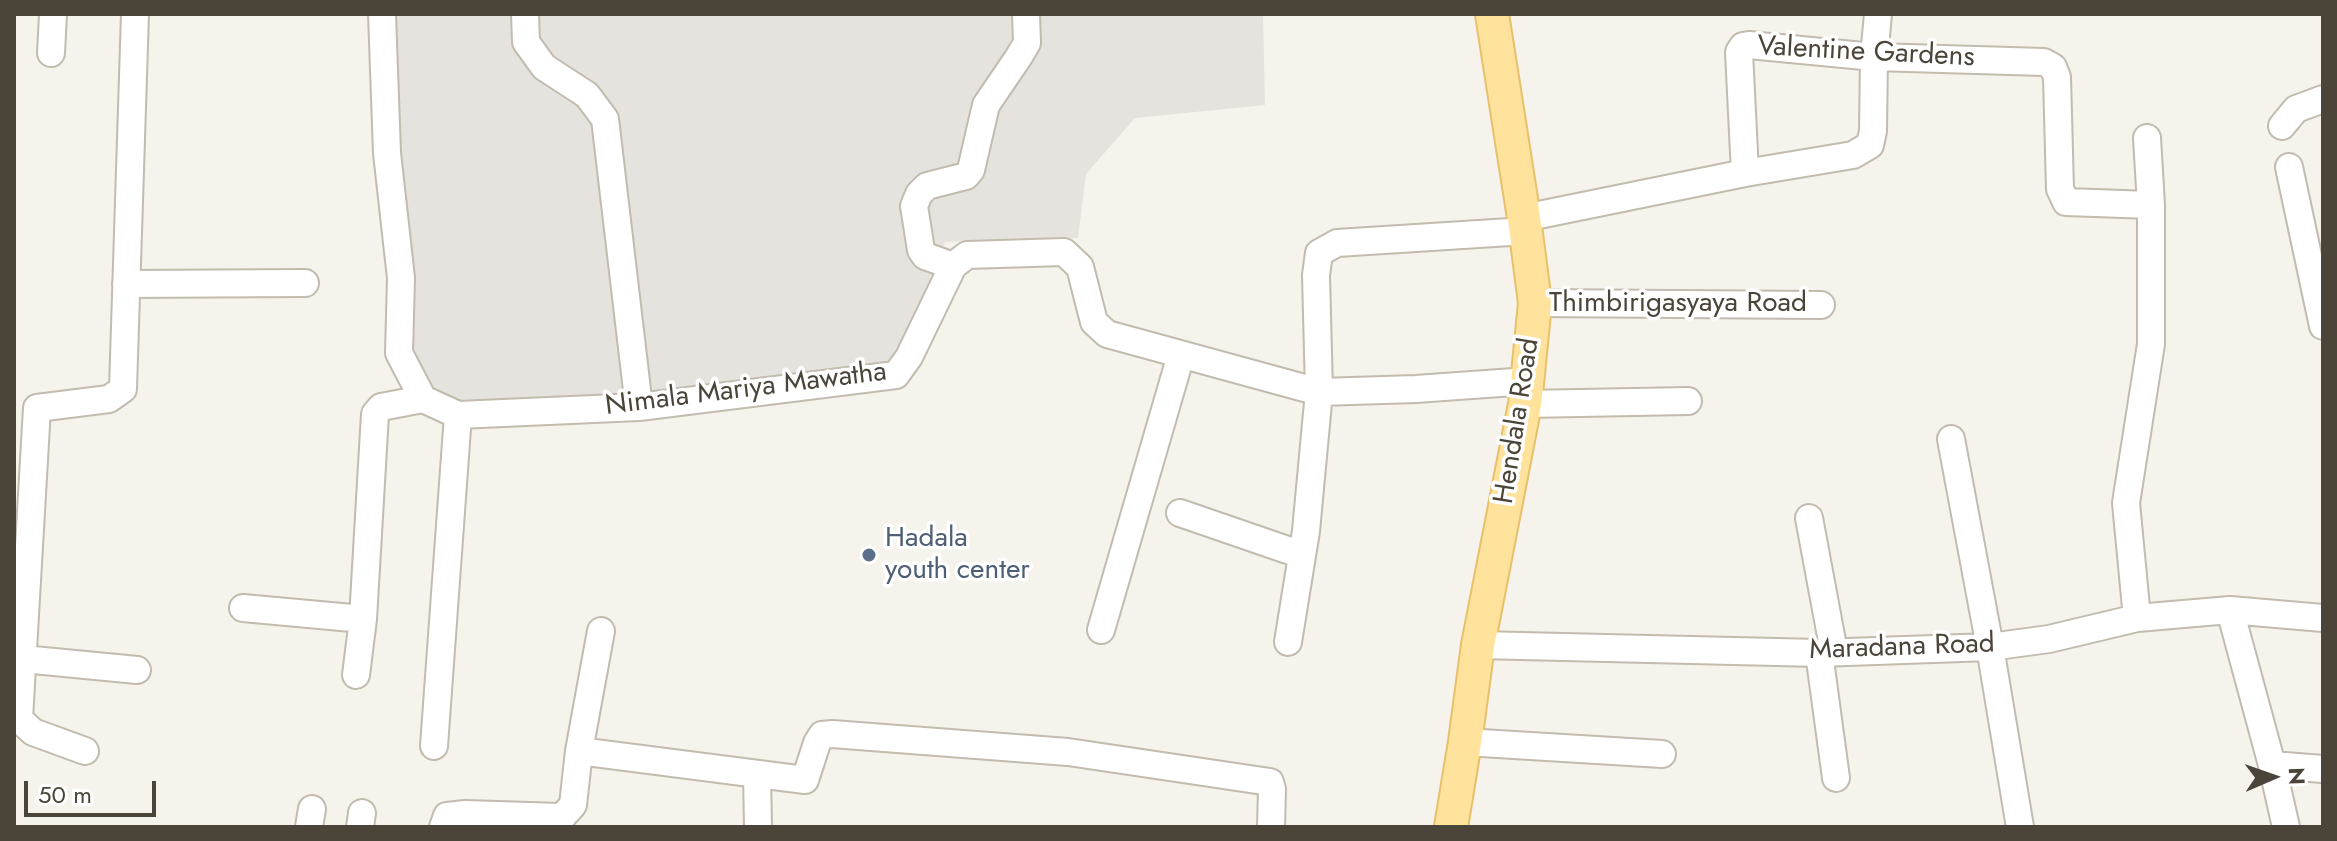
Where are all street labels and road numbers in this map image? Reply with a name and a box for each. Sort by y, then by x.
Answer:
street label: Valentine Gardens [1757,31,1975,75]
street label: Thimbirigasyaya Road [1549,287,1807,321]
street label: Hendala Road [1488,336,1548,506]
street label: Nimala Mariya Mawatha [603,356,889,424]
street label: Maradana Road [1809,628,1995,668]

